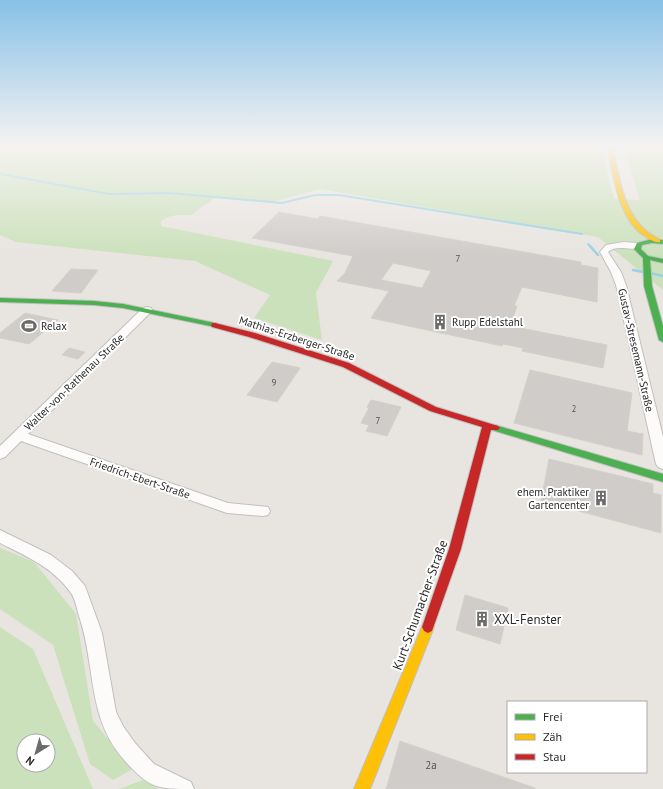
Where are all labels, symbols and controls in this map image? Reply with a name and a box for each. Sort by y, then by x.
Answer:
house number: 7 [456,253,461,264]
street label: Gustav-Stresemann-Straße [615,287,657,413]
street label: Mathias-Erzberger-Straße [237,313,357,363]
building icon: Rupp Edelstahl [431,313,449,331]
place label: Rupp Edelstahl [452,315,524,329]
sports icon: Relax [20,317,38,335]
place label: Relax [41,319,67,333]
street label: Walter-von-Rathenau Straße [21,330,127,433]
house number: 9 [272,377,277,388]
house number: 2 [572,403,577,414]
house number: 7 [376,415,381,426]
street label: Friedrich-Ebert-Straße [88,454,192,502]
place label: ehem. Praktiker Gartencenter [517,485,589,512]
building icon: ehem. Praktiker Gartencenter [592,489,610,507]
street label: Kurt-Schumacher-Straße [389,538,451,672]
building icon: XXL-Fenster [473,610,491,628]
place label: XXL-Fenster [494,611,562,628]
legend [507,701,647,773]
text: Frei [543,709,563,724]
text: Zäh [543,729,562,744]
north arrow [16,733,56,773]
text: Stau [543,749,566,764]
text: N [23,753,37,769]
house number: 2a [425,758,437,772]

